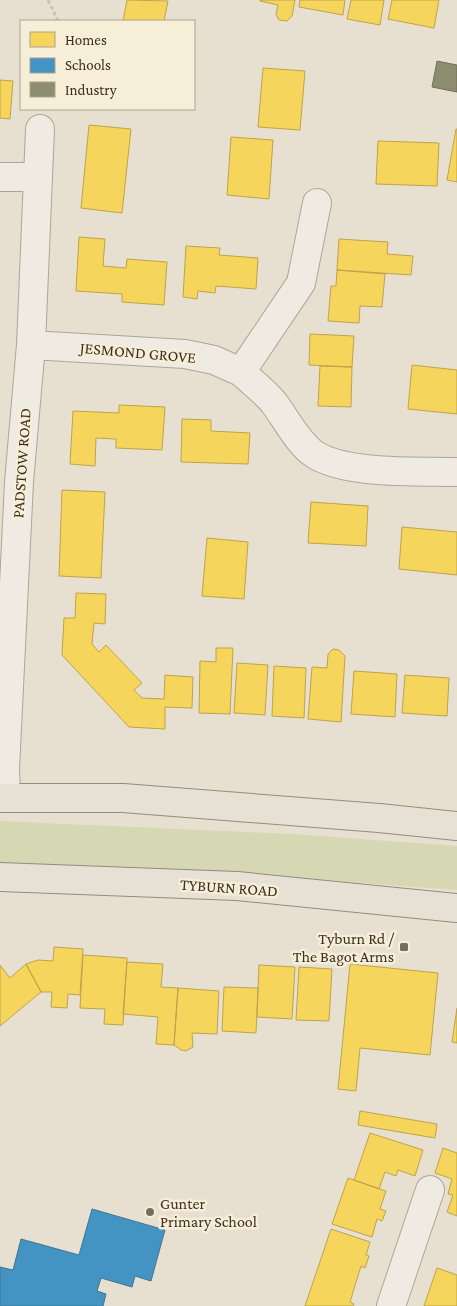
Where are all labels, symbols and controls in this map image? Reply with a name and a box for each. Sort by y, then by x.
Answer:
legend [20,20,195,110]
text: Homes [65,32,107,48]
text: Schools [65,57,111,73]
text: Industry [65,82,117,99]
street label: JESMOND GROVE [77,339,197,367]
street label: PADSTOW ROAD [9,407,34,519]
street label: TYBURN ROAD [180,876,278,899]
place label: Tyburn Rd / The Bagot Arms [293,930,395,966]
marker: Tyburn Rd / The Bagot Arms [398,941,410,953]
place label: Gunter Primary School [160,1195,257,1231]
marker: Gunter Primary School [144,1206,156,1218]

